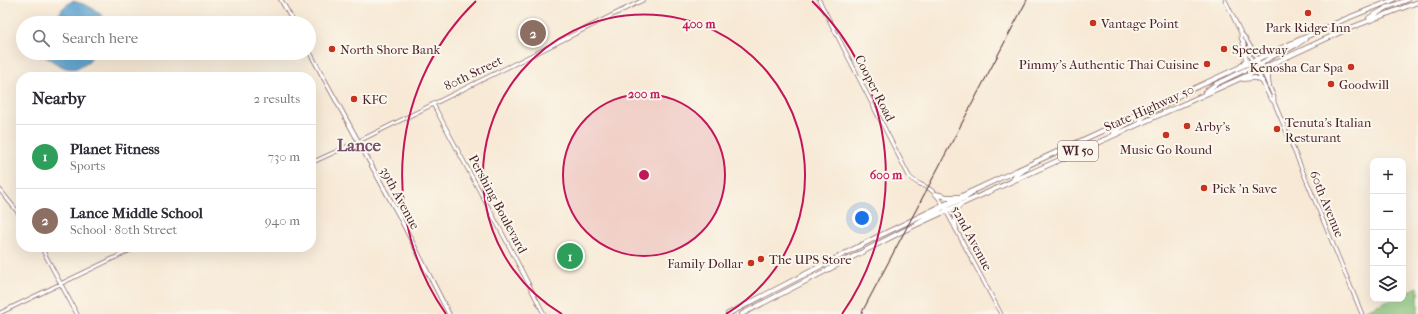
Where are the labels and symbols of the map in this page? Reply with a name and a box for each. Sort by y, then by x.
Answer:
marker: Park Ridge Inn [1303,8,1313,18]
place label: Vantage Point [1100,16,1179,31]
text: 400 m [682,17,716,32]
pin: 2 [520,18,546,48]
marker: Vantage Point [1088,18,1098,28]
place label: Park Ridge Inn [1265,20,1351,35]
place label: North Shore Bank [340,42,441,57]
place label: Speedway [1232,42,1289,57]
marker: North Shore Bank [327,44,337,54]
marker: Speedway [1219,44,1229,54]
street label: 80th Street [442,52,505,93]
street label: Cooper Road [852,52,899,125]
place label: Pimmy's Authentic Thai Cuisine [1019,57,1200,72]
marker: Pimmy's Authentic Thai Cuisine [1202,59,1212,69]
place label: Kenosha Car Spa [1250,60,1344,75]
marker: Kenosha Car Spa [1346,62,1356,72]
place label: Goodwill [1339,77,1390,92]
marker: Goodwill [1326,79,1336,89]
street label: State Highway 50 [1102,81,1196,135]
text: 200 m [628,87,661,101]
place label: KFC [362,92,387,107]
marker: KFC [349,94,359,104]
place label: Tenuta's Italian Resturant [1285,115,1372,145]
place label: Arby's [1194,119,1230,134]
marker: Arby's [1182,121,1192,131]
marker: Tenuta's Italian Resturant [1272,124,1282,134]
marker: Music Go Round [1161,130,1171,140]
district label: Lance [337,135,382,155]
road number: WI 50 [1058,141,1098,161]
place label: Music Go Round [1120,142,1213,157]
street label: Pershing Boulevard [466,152,531,257]
street label: 39th Avenue [377,164,423,232]
centre of rings [637,168,651,182]
text: 600 m [870,168,903,182]
street label: 60th Avenue [1307,168,1347,240]
place label: Pick 'n Save [1212,181,1278,196]
marker: Pick 'n Save [1199,183,1209,193]
street label: 52nd Avenue [949,203,996,274]
your location [852,208,872,228]
pin: 1 [557,241,583,271]
place label: The UPS Store [769,252,852,267]
marker: The UPS Store [756,254,766,264]
place label: Family Dollar [667,256,743,271]
marker: Family Dollar [746,258,756,268]

